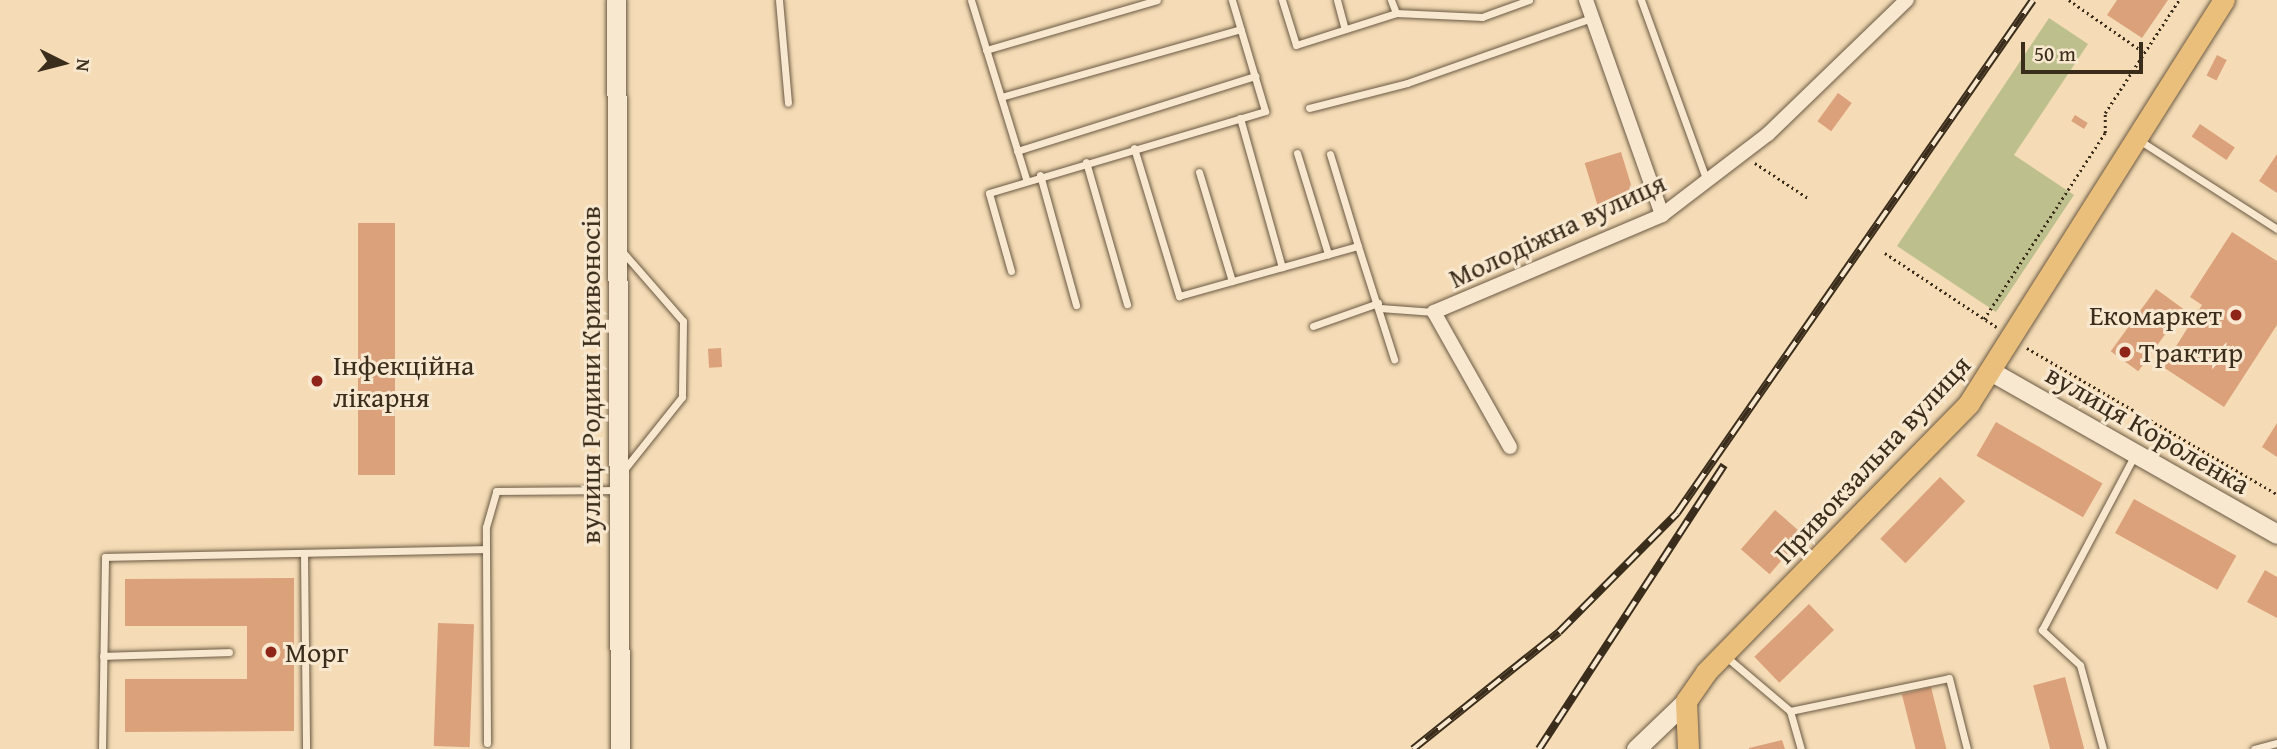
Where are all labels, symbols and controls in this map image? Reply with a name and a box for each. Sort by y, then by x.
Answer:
north arrow [28,28,98,98]
scale bar [2025,28,2148,72]
text: 50 m [2034,38,2076,69]
text: N [69,57,98,73]
street label: Молодіжна вулиця [1443,165,1671,295]
street label: вулиця Родини Кривоносів [573,206,607,544]
place label: Екомаркет [2089,298,2222,332]
marker: Екомаркет [2228,307,2244,323]
place label: Трактир [2139,335,2243,369]
marker: Трактир [2117,344,2133,360]
place label: Інфекційна лікарня [333,348,474,414]
street label: Привокзальна вулиця [1767,348,1977,570]
street label: вулиця Короленка [2040,357,2256,501]
marker: Інфекційна лікарня [307,371,327,391]
place label: Морг [285,635,348,669]
marker: Морг [263,644,279,660]

